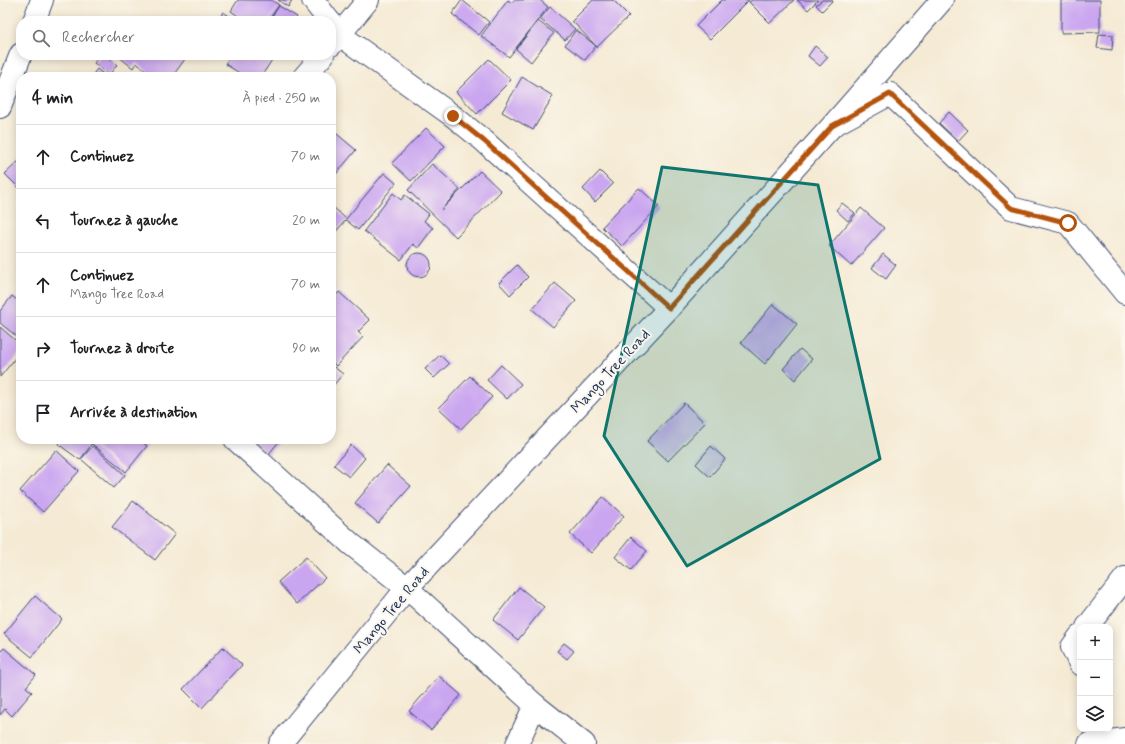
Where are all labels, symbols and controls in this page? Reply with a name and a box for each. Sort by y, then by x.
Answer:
search box [16,16,336,60]
icon: search [30,27,52,49]
text: Rechercher [62,28,135,48]
text: 4 min [32,87,73,109]
text: À pied · 250 m [242,90,320,107]
route end [444,107,462,125]
icon: ahead [32,146,54,168]
text: Continuez [70,147,134,167]
text: 70 m [291,148,320,165]
icon: left [32,210,54,232]
text: Tournez à gauche [70,211,178,231]
text: 20 m [292,212,320,229]
route start [1059,214,1077,232]
text: Continuez [70,266,134,286]
icon: ahead [32,274,54,296]
text: 70 m [291,276,320,293]
text: Mango Tree Road [70,286,164,303]
street label: Mango Tree Road [566,325,656,419]
icon: right [32,338,54,360]
text: Tournez à droite [70,339,174,359]
text: 90 m [292,340,320,357]
icon: arrive [32,402,54,424]
text: Arrivée à destination [70,403,197,423]
street label: Mango Tree Road [349,563,435,659]
map controls [1077,624,1113,732]
button: + [1077,624,1113,660]
button: − [1077,660,1113,696]
button: layers [1077,696,1113,732]

